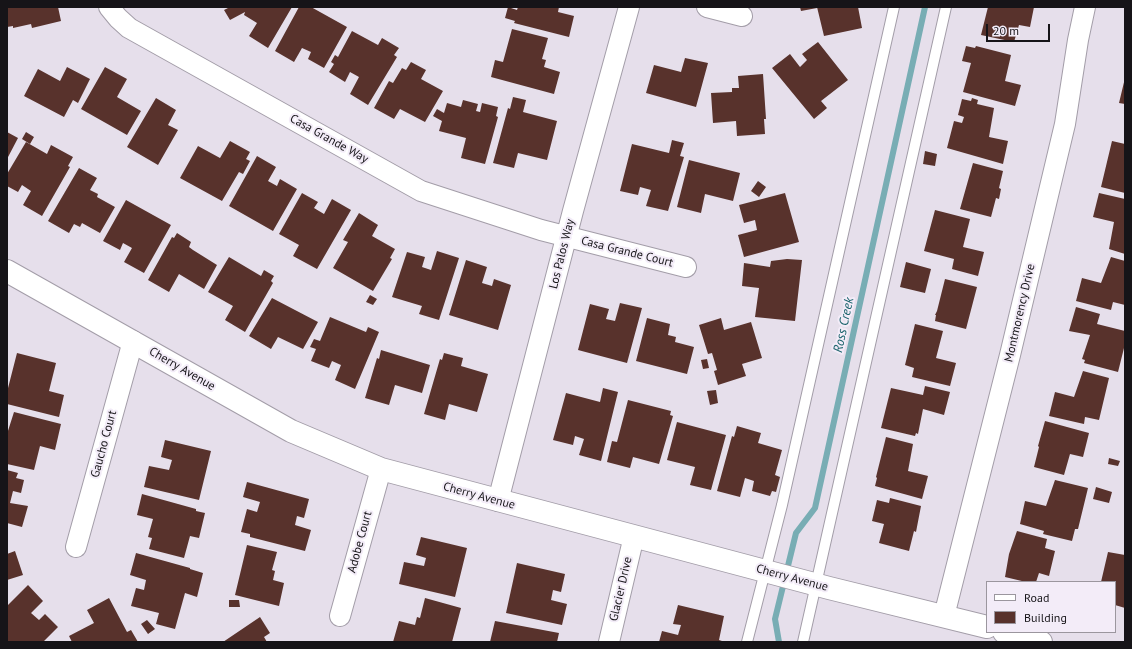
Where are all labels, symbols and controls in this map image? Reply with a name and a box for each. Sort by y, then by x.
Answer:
scale bar [988,16,1052,42]
text: 20 m [993,23,1019,38]
street label: Casa Grande Way [287,111,371,167]
street label: Los Palos Way [546,218,578,290]
street label: Casa Grande Court [579,234,675,270]
street label: Montmorency Drive [1002,262,1038,364]
water label: Ross Creek [831,296,857,354]
street label: Cherry Avenue [146,344,218,394]
street label: Gaucho Court [88,409,120,479]
street label: Cherry Avenue [441,479,517,513]
street label: Adobe Court [345,509,375,575]
street label: Glacier Drive [607,555,635,623]
street label: Cherry Avenue [754,561,830,595]
legend [986,581,1116,633]
text: Road [1024,590,1049,605]
text: Building [1024,610,1067,625]

